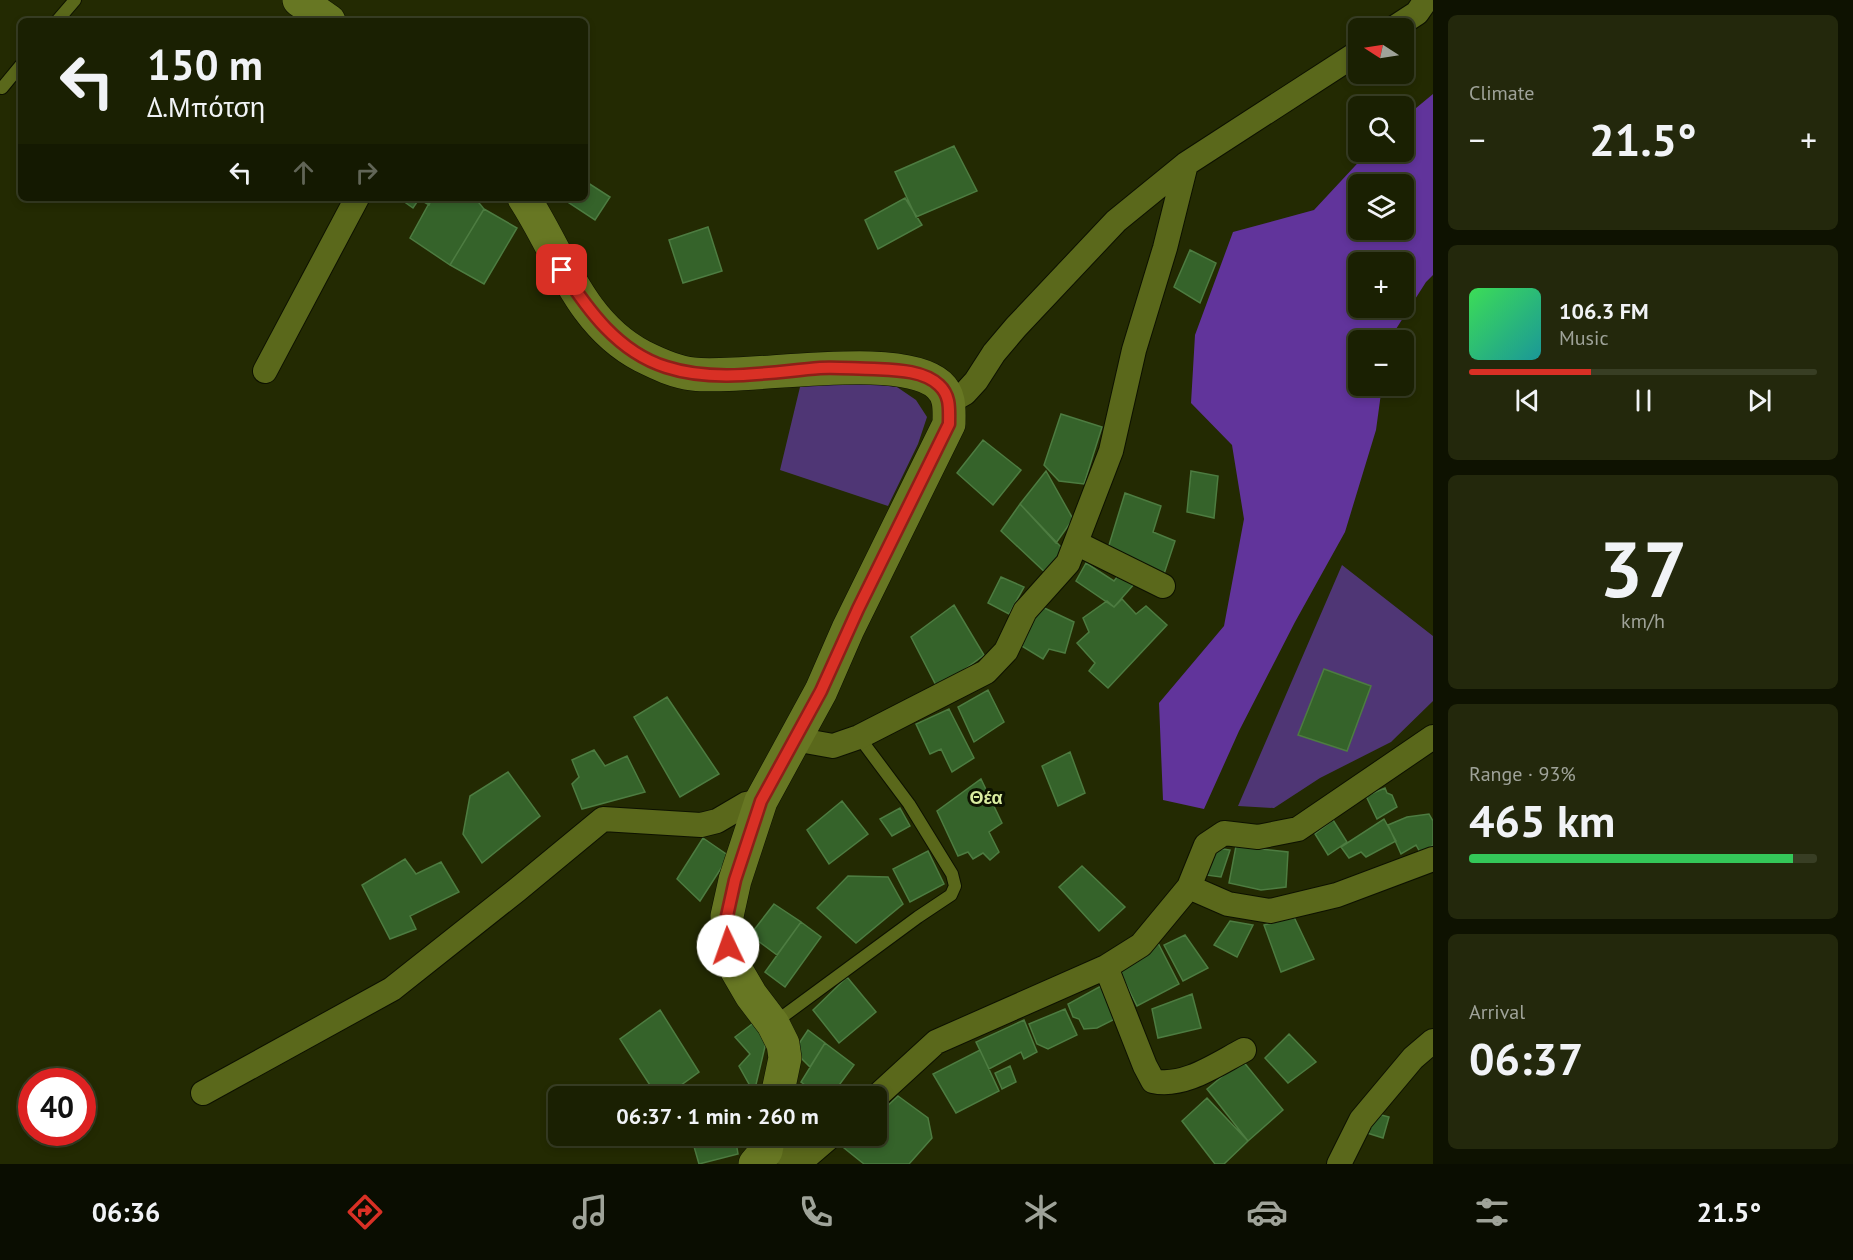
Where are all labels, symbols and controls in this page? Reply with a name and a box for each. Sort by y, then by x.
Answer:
north arrow [1348,18,1414,84]
map controls [1348,18,1414,396]
text: 150 m [147,37,263,92]
icon: left [48,42,126,120]
text: Climate [1469,80,1535,106]
text: Δ.Μπότση [147,90,265,124]
button: search [1348,96,1414,162]
text: 21.5° [1589,110,1697,168]
text: − [1469,118,1486,161]
text: + [1800,118,1817,161]
icon: left [224,156,257,189]
icon: ahead [287,156,320,189]
icon: right [350,156,383,189]
button: layers [1348,174,1414,240]
pin [536,244,587,295]
button: + [1348,252,1414,318]
icon: arrive [545,253,578,286]
text: 106.3 FM [1559,297,1649,325]
text: Music [1559,325,1608,351]
button: − [1348,330,1414,396]
icon: previous [1511,384,1544,417]
icon: pause [1627,384,1660,417]
icon: next [1743,384,1776,417]
text: 37 [1599,518,1687,619]
text: km/h [1621,608,1665,634]
text: Range · 93% [1469,761,1576,787]
district label: Θέα [969,786,1003,809]
text: 465 km [1469,791,1615,849]
position arrow [696,914,760,978]
text: Arrival [1469,999,1525,1025]
text: 06:37 [1469,1029,1583,1087]
speed limit sign: 40 [18,1068,96,1146]
text: 06:37 · 1 min · 260 m [616,1102,819,1130]
icon: directions [344,1191,386,1233]
icon: music [569,1191,611,1233]
icon: phone [795,1191,837,1233]
icon: climate [1020,1191,1062,1233]
icon: car [1246,1191,1288,1233]
icon: filters [1471,1191,1513,1233]
text: 06:36 [92,1195,160,1229]
text: 21.5° [1697,1195,1761,1229]

